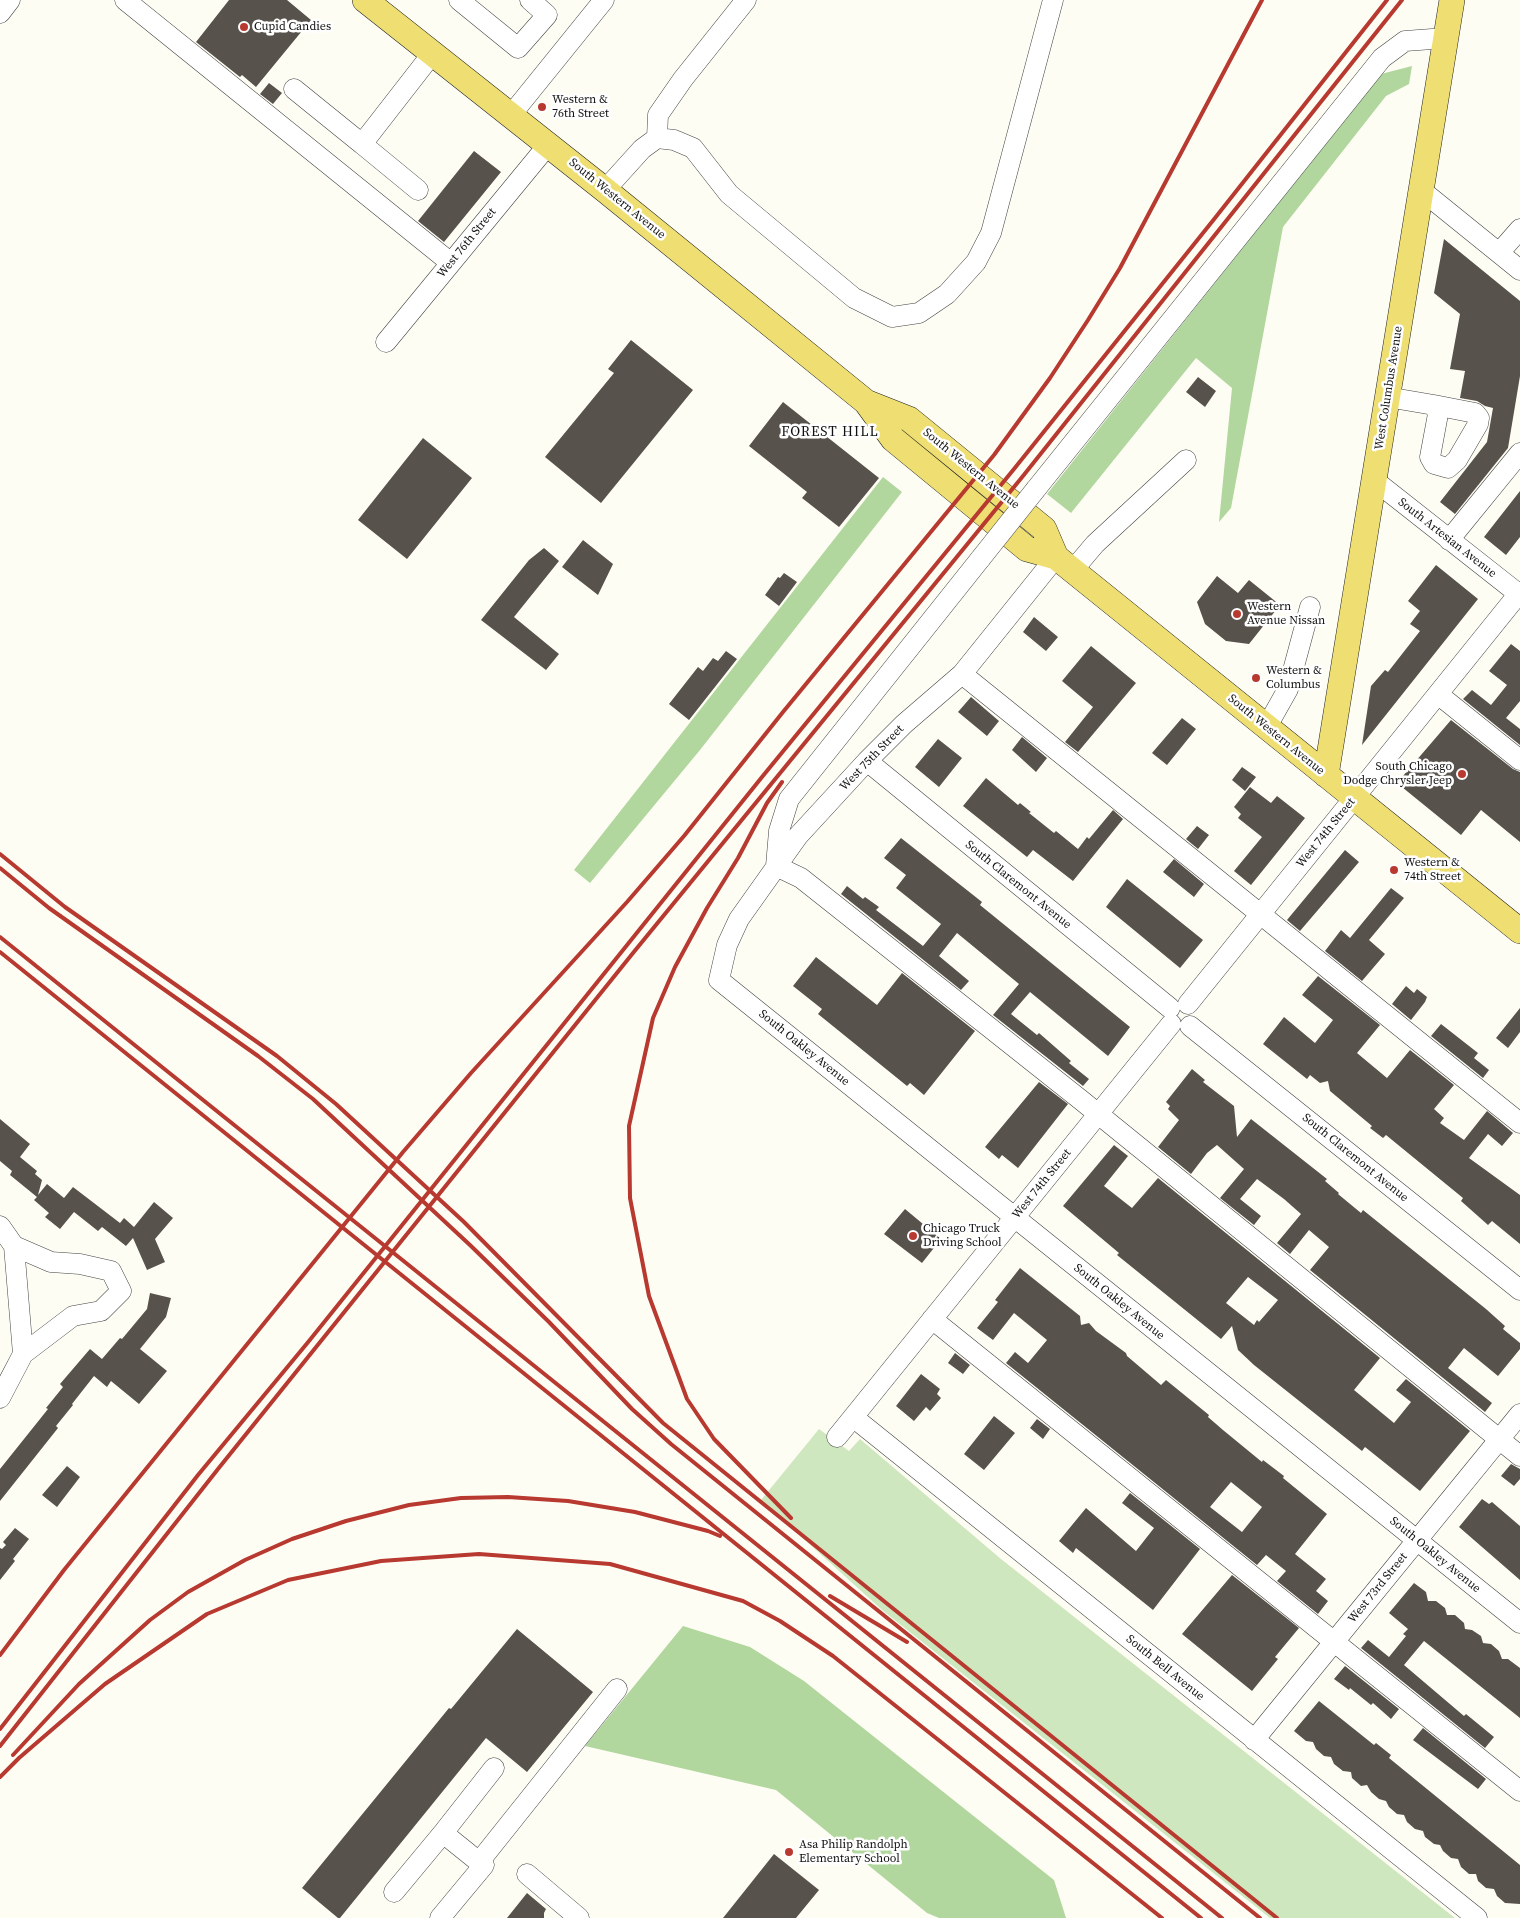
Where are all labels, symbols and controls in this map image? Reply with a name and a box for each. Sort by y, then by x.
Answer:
place label: Cupid Candies [254,20,331,34]
marker: Cupid Candies [238,21,250,33]
place label: Western & 76th Street [552,93,609,121]
marker: Western & 76th Street [536,101,548,113]
street label: South Western Avenue [566,156,668,242]
street label: West 76th Street [434,205,500,281]
street label: West Columbus Avenue [1372,325,1406,451]
district label: FOREST HILL [780,424,880,440]
street label: South Western Avenue [920,426,1022,512]
street label: South Artesian Avenue [1395,495,1499,581]
place label: Western Avenue Nissan [1247,600,1325,628]
marker: Western Avenue Nissan [1231,608,1243,620]
place label: Western & Columbus [1266,664,1322,692]
marker: Western & Columbus [1250,672,1262,684]
street label: South Western Avenue [1225,692,1327,778]
street label: West 75th Street [837,722,907,794]
place label: South Chicago Dodge Chrysler Jeep [1343,760,1452,788]
marker: South Chicago Dodge Chrysler Jeep [1456,768,1468,780]
street label: West 74th Street [1293,795,1359,871]
street label: South Claremont Avenue [962,838,1074,932]
place label: Western & 74th Street [1404,856,1461,884]
marker: Western & 74th Street [1388,864,1400,876]
street label: South Oakley Avenue [756,1007,852,1089]
street label: South Claremont Avenue [1299,1111,1411,1205]
street label: West 74th Street [1009,1146,1075,1222]
place label: Chicago Truck Driving School [923,1222,1002,1250]
marker: Chicago Truck Driving School [907,1230,919,1242]
street label: South Oakley Avenue [1071,1261,1167,1343]
street label: South Oakley Avenue [1387,1514,1483,1596]
street label: West 73rd Street [1345,1550,1411,1626]
street label: South Bell Avenue [1123,1632,1207,1704]
place label: Asa Philip Randolph Elementary School [799,1838,908,1866]
marker: Asa Philip Randolph Elementary School [783,1846,795,1858]

